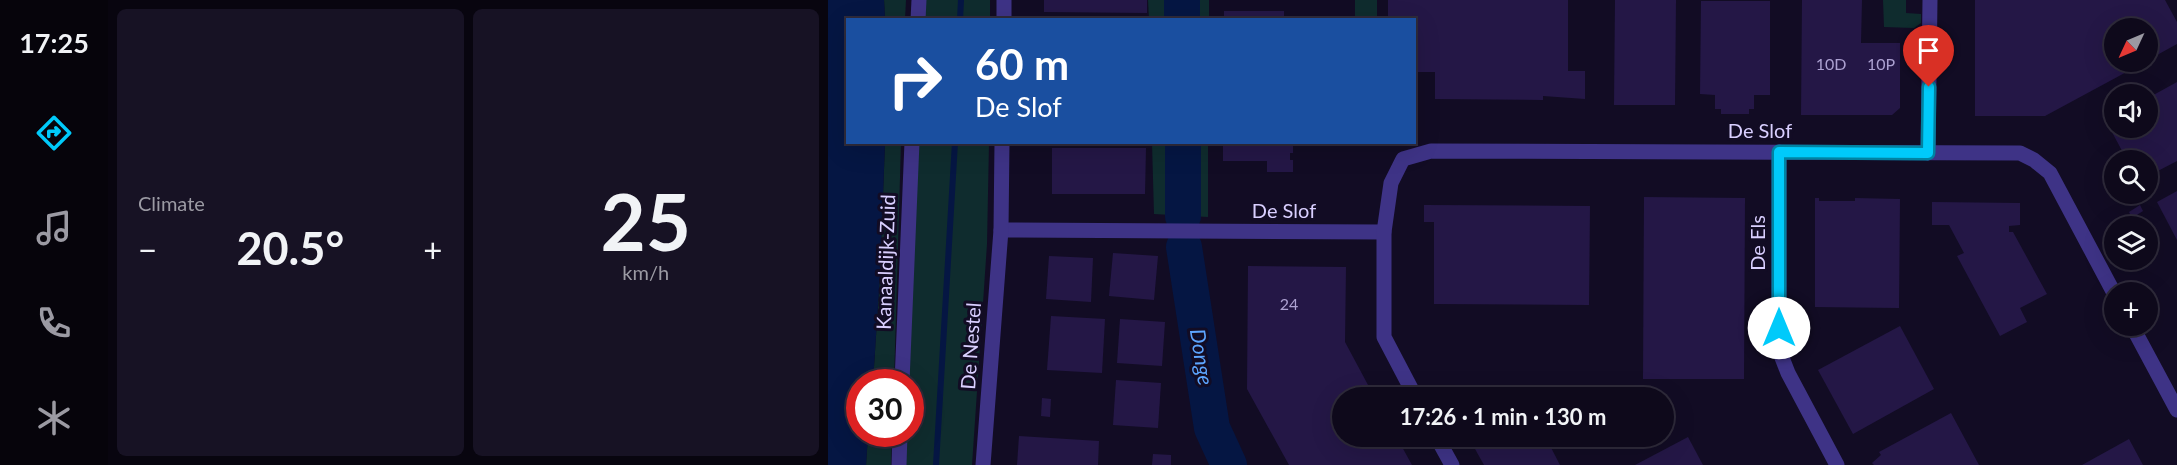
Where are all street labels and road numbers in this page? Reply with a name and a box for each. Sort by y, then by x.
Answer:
street label: De Slof [1728,118,1792,142]
street label: Kanaaldijk-Zuid [871,194,899,330]
street label: De Slof [1252,198,1316,222]
street label: De Els [1745,215,1769,271]
street label: De Nestel [955,302,985,390]

